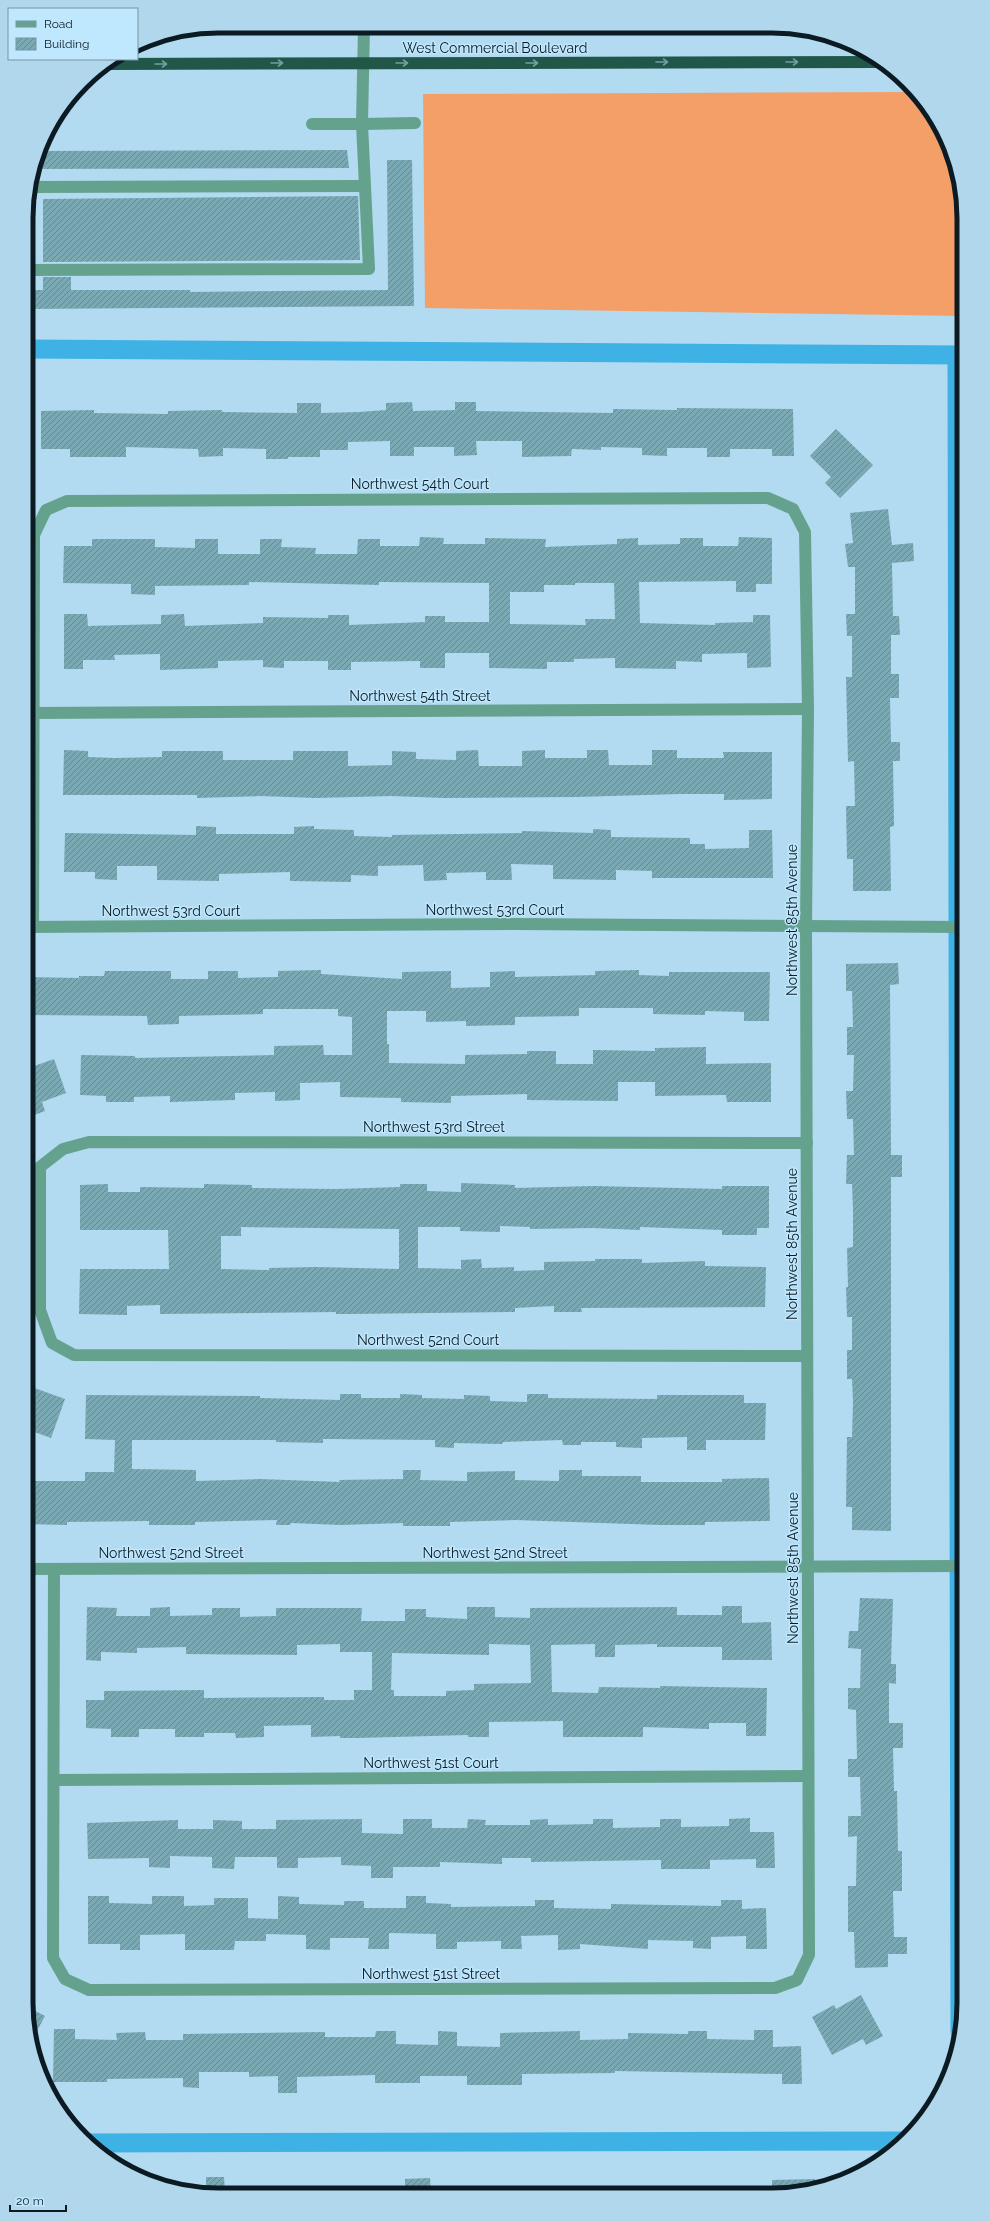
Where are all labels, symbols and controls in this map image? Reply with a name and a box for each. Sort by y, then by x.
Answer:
legend [8,8,138,60]
text: Road [44,17,73,31]
text: Building [44,37,90,51]
street label: West Commercial Boulevard [403,40,587,56]
one-way arrow [655,58,668,66]
one-way arrow [785,58,798,66]
one-way arrow [270,59,283,67]
one-way arrow [395,59,408,67]
one-way arrow [525,59,538,67]
one-way arrow [154,60,167,68]
street label: Northwest 54th Court [351,476,490,492]
street label: Northwest 54th Street [349,688,491,704]
street label: Northwest 85th Avenue [784,844,800,996]
street label: Northwest 53rd Court [426,902,565,918]
street label: Northwest 53rd Court [102,903,241,919]
street label: Northwest 53rd Street [363,1119,505,1135]
street label: Northwest 85th Avenue [784,1168,800,1320]
street label: Northwest 52nd Court [357,1332,499,1348]
street label: Northwest 85th Avenue [785,1492,801,1644]
street label: Northwest 52nd Street [98,1545,244,1561]
street label: Northwest 52nd Street [422,1545,568,1561]
street label: Northwest 51st Court [363,1755,499,1771]
street label: Northwest 51st Street [362,1966,501,1982]
scale bar [10,2187,66,2213]
text: 20 m [16,2194,44,2208]

